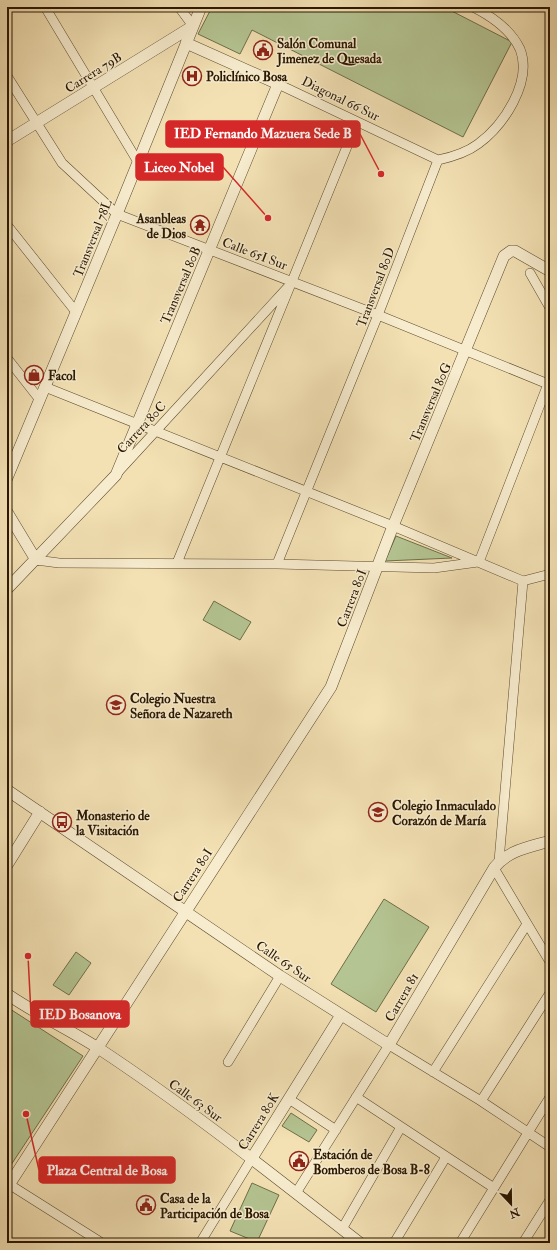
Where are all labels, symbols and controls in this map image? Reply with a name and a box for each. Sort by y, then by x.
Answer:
place label: Salón Comunal Jimenez de Quesada [276,36,382,68]
public building icon: Salón Comunal Jimenez de Quesada [252,39,274,61]
street label: Carrera 79B [62,49,125,97]
hospital icon: Policlínico Bosa [181,65,203,87]
place label: Policlínico Bosa [206,69,288,85]
street label: Diagonal 66 Sur [299,73,382,125]
callout: IED Fernando Mazuera Sede B [166,121,360,147]
text: IED Fernando Mazuera Sede B [174,125,352,142]
callout: Liceo Nobel [136,154,223,180]
text: Liceo Nobel [144,159,215,176]
street label: Transversal 78L [70,197,116,280]
place label: Asanbleas de Dios [135,211,187,242]
temple icon: Asanbleas de Dios [189,214,211,236]
street label: Calle 65I Sur [220,234,290,274]
street label: Transversal 80B [157,244,204,326]
street label: Transversal 80D [353,245,399,330]
street label: Transversal 80G [407,360,455,445]
shop icon: Facol [23,364,45,386]
place label: Facol [48,368,77,384]
street label: Carrera 80C [114,398,170,457]
street label: Carrera 80I [334,567,370,630]
place label: Colegio Nuestra Señora de Nazareth [130,691,233,722]
school or university icon: Colegio Nuestra Señora de Nazareth [105,694,127,716]
place label: Colegio Inmaculado Corazón de María [392,798,497,829]
school or university icon: Colegio Inmaculado Corazón de María [367,801,389,823]
place label: Monasterio de la Visitación [75,808,150,839]
bus stop icon: Monasterio de la Visitación [51,811,73,833]
street label: Carrera 80I [170,846,216,905]
street label: Calle 65 Sur [253,937,314,986]
street label: Carrera 81 [382,970,422,1025]
callout: IED Bosanova [31,1001,129,1027]
text: IED Bosanova [39,1006,122,1023]
street label: Calle 63 Sur [165,1076,226,1126]
street label: Carrera 80K [235,1089,283,1153]
place label: Estación de Bomberos de Bosa B-8 [313,1147,430,1178]
public building icon: Estación de Bomberos de Bosa B-8 [288,1150,310,1172]
callout: Plaza Central de Bosa [39,1157,175,1183]
text: Plaza Central de Bosa [47,1162,168,1179]
north arrow [491,1184,531,1224]
place label: Casa de la Participación de Bosa [160,1191,270,1223]
public building icon: Casa de la Participación de Bosa [135,1194,157,1216]
text: N [506,1205,522,1221]

